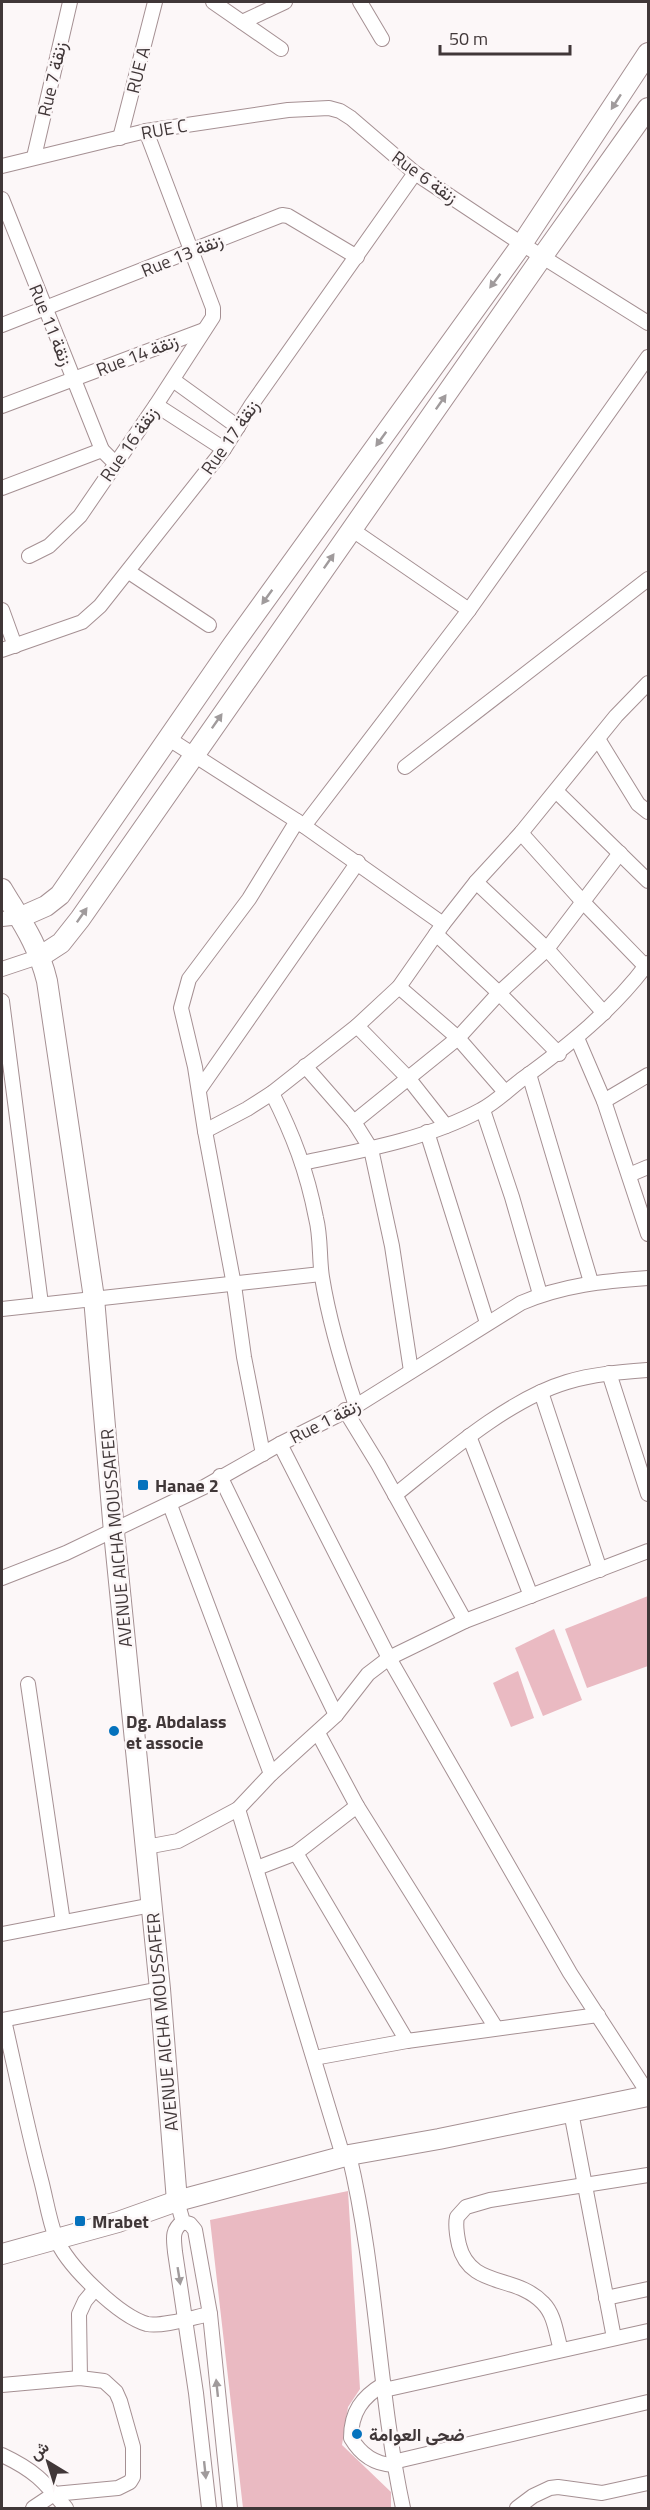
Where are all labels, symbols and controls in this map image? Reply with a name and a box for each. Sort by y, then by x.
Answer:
scale bar [440,18,570,56]
text: 50 m [449,25,488,52]
street label: Rue 7 زنقة [30,39,74,119]
street label: RUE A [119,44,157,96]
one-way arrow [611,94,622,110]
street label: RUE C [139,112,189,146]
street label: Rue 6 زنقة [386,144,464,210]
street label: Rue 13 زنقة [137,226,227,284]
one-way arrow [489,272,501,288]
street label: Rue 11 زنقة [22,280,80,370]
street label: Rue 14 زنقة [92,327,182,383]
street label: Rue 17 زنقة [194,394,266,480]
one-way arrow [435,394,447,410]
street label: Rue 16 زنقة [93,401,165,487]
one-way arrow [375,430,387,446]
one-way arrow [323,554,335,570]
one-way arrow [261,589,273,605]
one-way arrow [211,713,223,729]
one-way arrow [76,908,88,924]
street label: Rue 1 زنقة [285,1392,365,1450]
street label: AVENUE AICHA MOUSSAFER [93,1428,139,1648]
place label: Hanae 2 [155,1472,219,1499]
marker: Hanae 2 [136,1478,150,1492]
place label: Dg. Abdalass et associe [126,1708,226,1756]
marker: Dg. Abdalass et associe [107,1724,121,1738]
street label: AVENUE AICHA MOUSSAFER [139,1912,185,2132]
place label: Mrabet [92,2208,149,2235]
marker: Mrabet [73,2214,87,2228]
one-way arrow [175,2267,184,2286]
one-way arrow [212,2378,222,2397]
place label: ضحى العوامة [369,2421,465,2448]
marker: ضحى العوامة [350,2427,364,2441]
north arrow [18,2432,78,2492]
text: ش [24,2435,54,2466]
one-way arrow [200,2460,209,2479]

